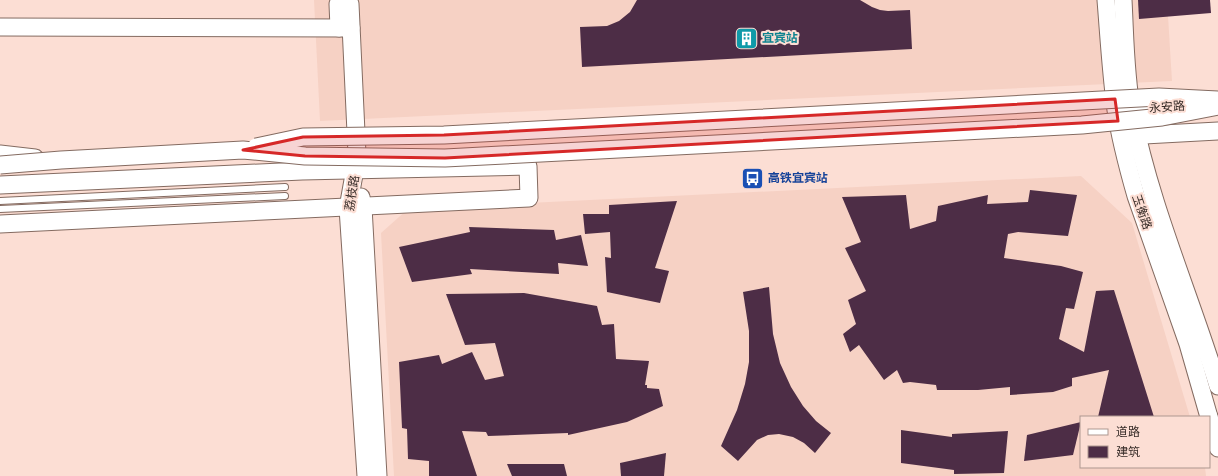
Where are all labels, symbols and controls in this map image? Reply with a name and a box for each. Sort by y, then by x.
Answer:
building icon: 宜宾站 [733,25,759,51]
place label: 宜宾站 [762,31,798,45]
street label: 永安路 [1149,99,1185,115]
bus stop icon: 高铁宜宾站 [740,165,766,191]
place label: 高铁宜宾站 [768,171,828,185]
street label: 荔枝路 [342,174,362,212]
street label: 玉衡路 [1130,193,1154,231]
legend [1080,416,1210,468]
text: 道路 [1116,425,1140,439]
text: 建筑 [1116,445,1140,459]

